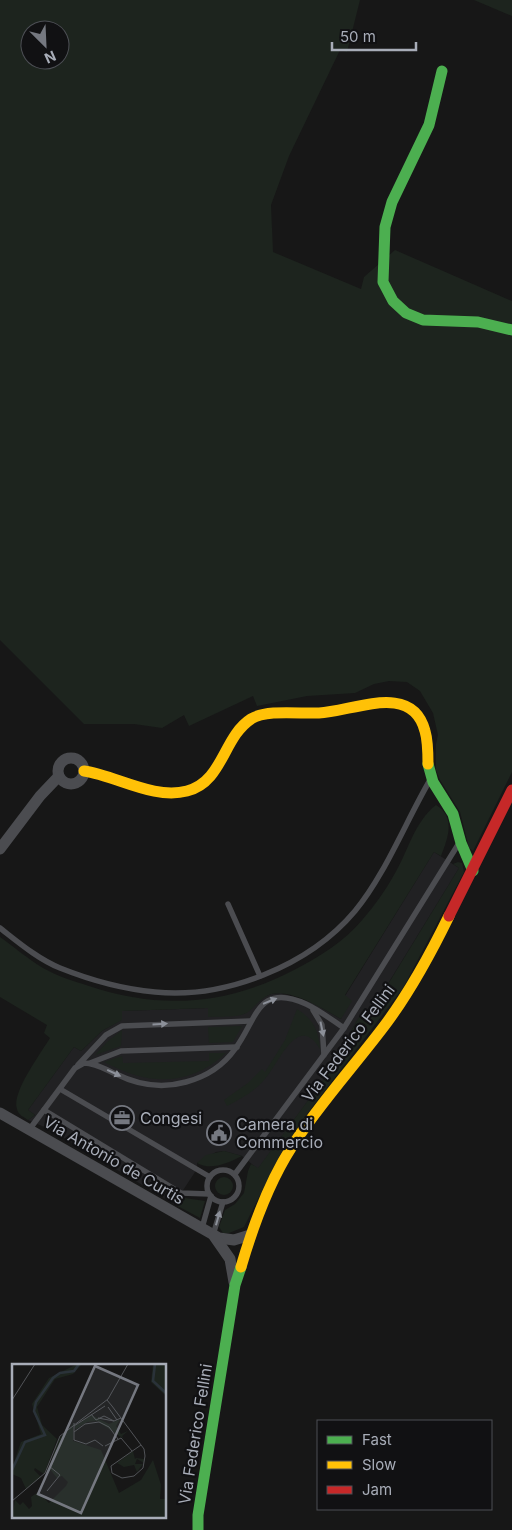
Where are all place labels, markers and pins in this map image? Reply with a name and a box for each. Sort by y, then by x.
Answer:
office icon: Congesi [109,1105,135,1131]
place label: Congesi [140,1108,202,1128]
place label: Camera di Commercio [236,1114,323,1152]
public building icon: Camera di Commercio [206,1120,232,1146]

